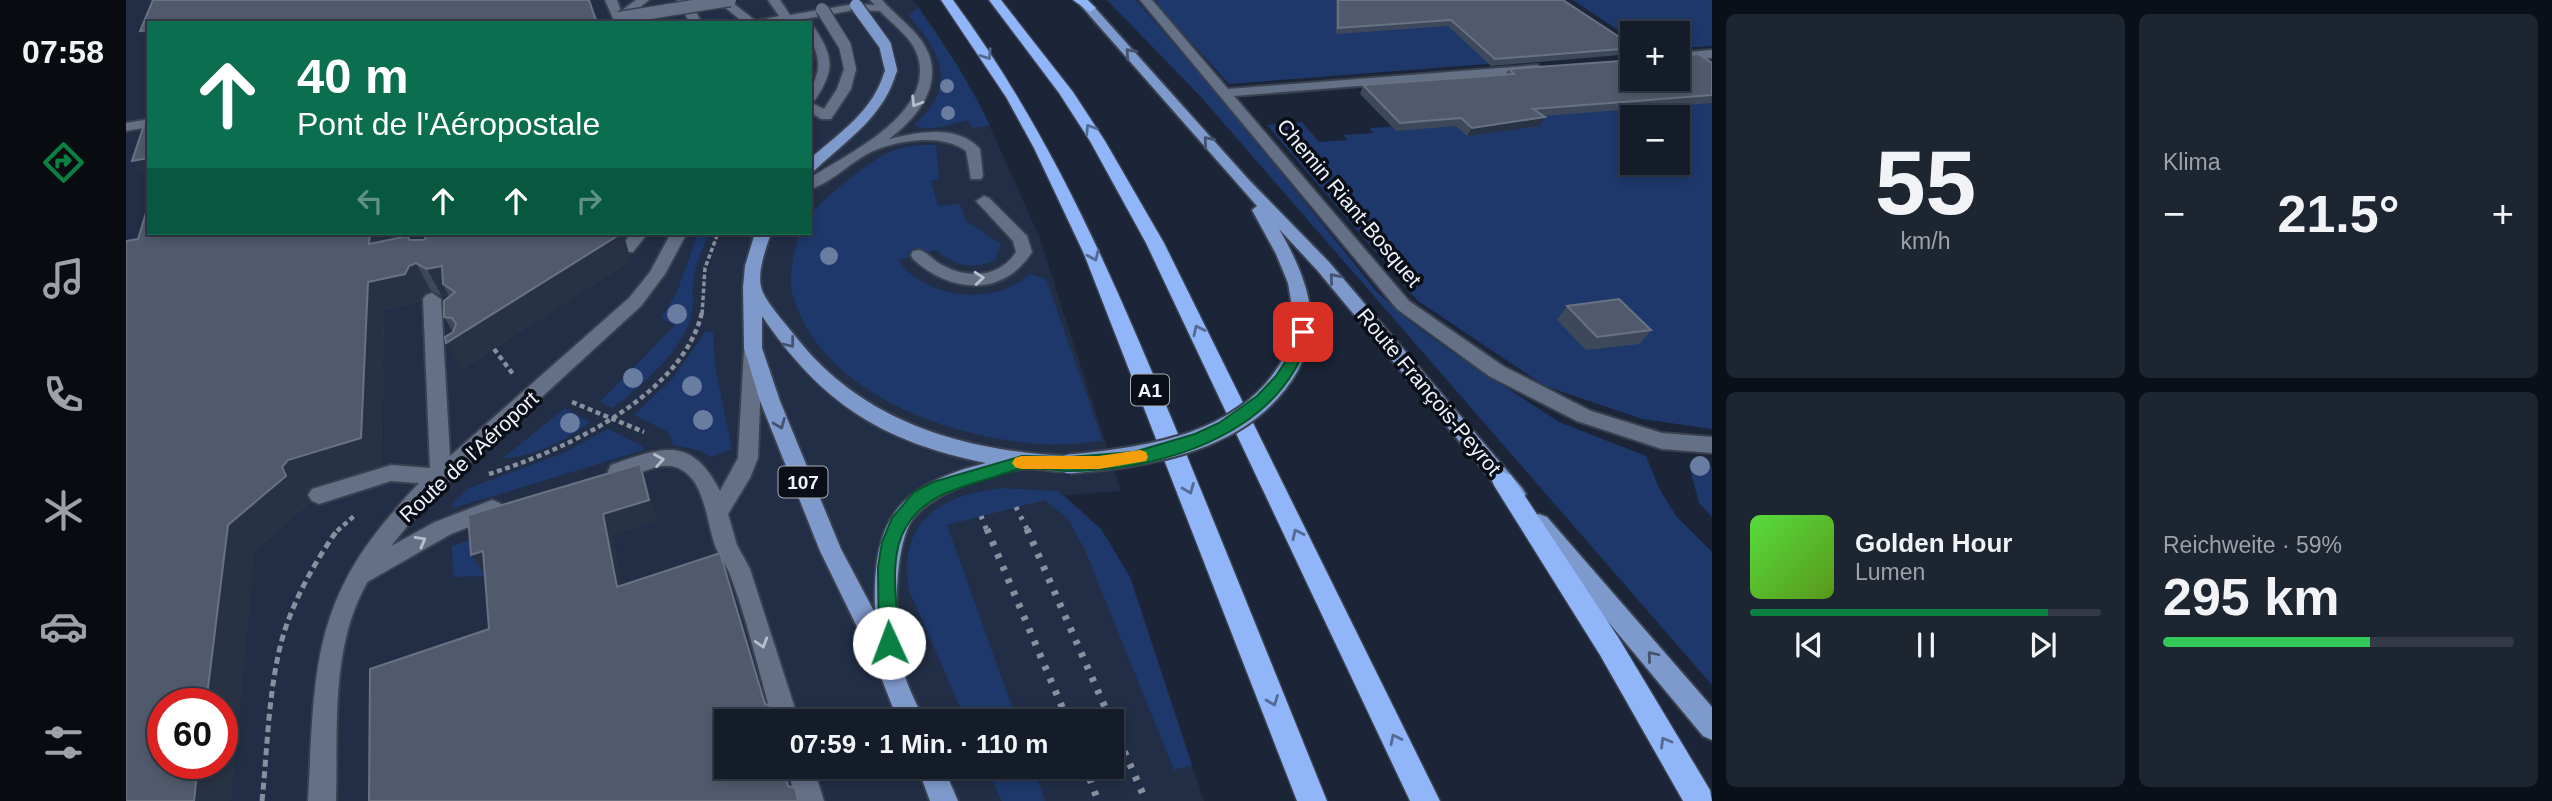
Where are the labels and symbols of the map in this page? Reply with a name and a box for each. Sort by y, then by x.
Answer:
one-way arrow [979,47,991,60]
one-way arrow [1126,49,1138,62]
one-way arrow [911,94,924,107]
street label: Chemin Riant-Bosquet [1273,114,1426,291]
one-way arrow [1085,124,1098,137]
one-way arrow [1204,136,1216,149]
one-way arrow [1085,249,1099,261]
one-way arrow [974,271,985,286]
one-way arrow [1329,273,1342,286]
pin [1273,302,1333,362]
street label: Route François-Peyrot [1353,304,1506,480]
one-way arrow [1192,325,1206,337]
one-way arrow [782,336,795,348]
road number: A1 [1131,374,1169,406]
street label: Route de l'Aéroport [395,387,543,527]
one-way arrow [771,418,785,430]
one-way arrow [653,453,665,468]
road number: 107 [778,467,828,498]
one-way arrow [1181,482,1195,494]
one-way arrow [1291,529,1305,541]
one-way arrow [414,536,426,549]
position arrow [852,606,926,680]
one-way arrow [754,637,769,649]
one-way arrow [1648,652,1660,665]
speed limit sign: 60 [147,688,238,779]
one-way arrow [1264,694,1278,706]
one-way arrow [1390,734,1404,746]
one-way arrow [1660,736,1673,749]

